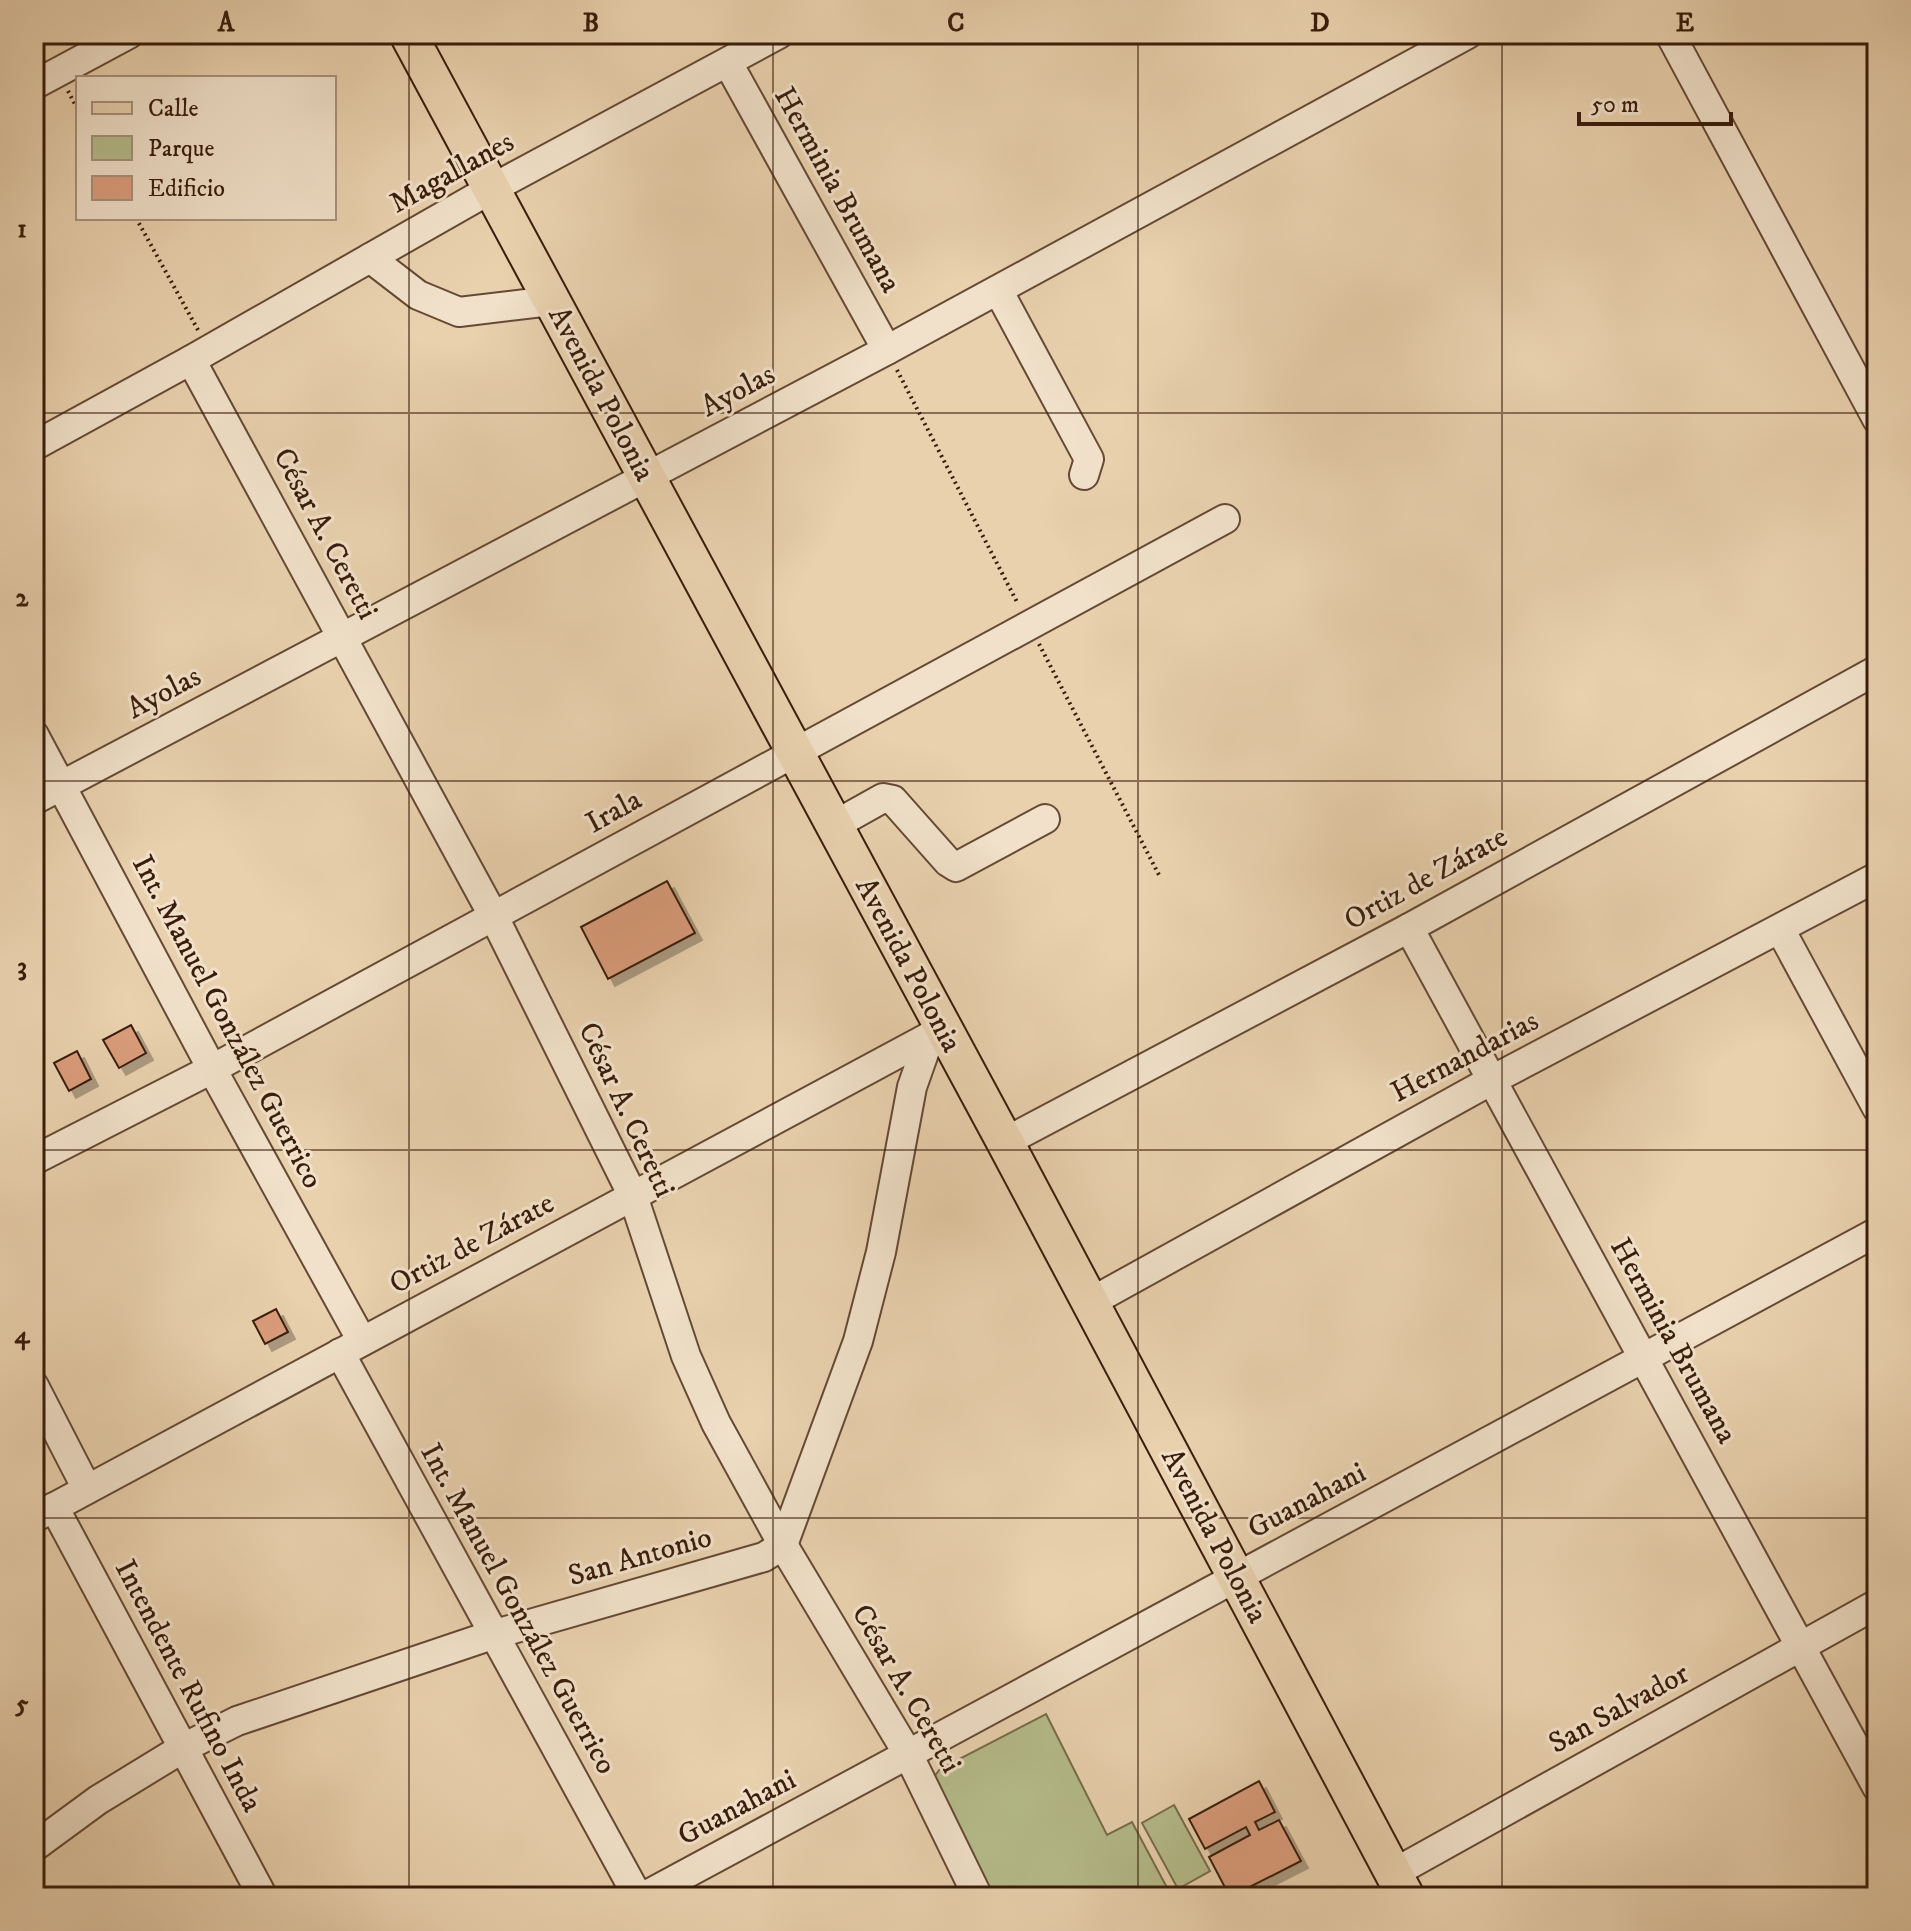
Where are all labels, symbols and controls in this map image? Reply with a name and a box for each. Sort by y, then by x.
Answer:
text: A [217,7,236,40]
text: B [583,7,599,40]
text: C [947,7,965,40]
text: D [1310,7,1330,40]
text: E [1676,7,1694,40]
legend [76,76,336,220]
scale bar [1579,76,1731,126]
street label: Herminia Brumana [765,81,909,299]
text: 50 m [1591,90,1639,120]
text: Calle [148,94,198,124]
street label: Magallanes [383,124,521,222]
text: Parque [148,134,214,164]
text: Edificio [148,174,225,204]
text: 1 [17,213,27,246]
street label: Avenida Polonia [539,300,663,488]
street label: Ayolas [694,356,782,426]
street label: César A. Ceretti [264,442,386,626]
text: 2 [16,582,30,615]
street label: Ayolas [120,658,208,728]
street label: Irala [580,782,649,842]
street label: Ortiz de Zárate [1338,819,1514,939]
street label: Int. Manuel González Guerrico [123,849,331,1195]
street label: Avenida Polonia [846,871,970,1059]
text: 3 [17,951,27,984]
street label: Hernandarias [1385,1003,1545,1111]
street label: César A. Ceretti [569,1017,683,1203]
street label: Ortiz de Zárate [383,1185,561,1303]
street label: Herminia Brumana [1601,1232,1745,1450]
text: 4 [15,1319,31,1352]
street label: Int. Manuel González Guerrico [412,1437,624,1781]
street label: Avenida Polonia [1152,1442,1276,1630]
street label: Guanahani [1242,1454,1372,1548]
street label: San Antonio [564,1519,716,1595]
street label: Intendente Rufino Inda [106,1553,270,1819]
street label: César A. Ceretti [843,1598,969,1780]
street label: San Salvador [1543,1655,1695,1763]
text: 5 [15,1688,29,1721]
street label: Guanahani [672,1761,802,1855]

